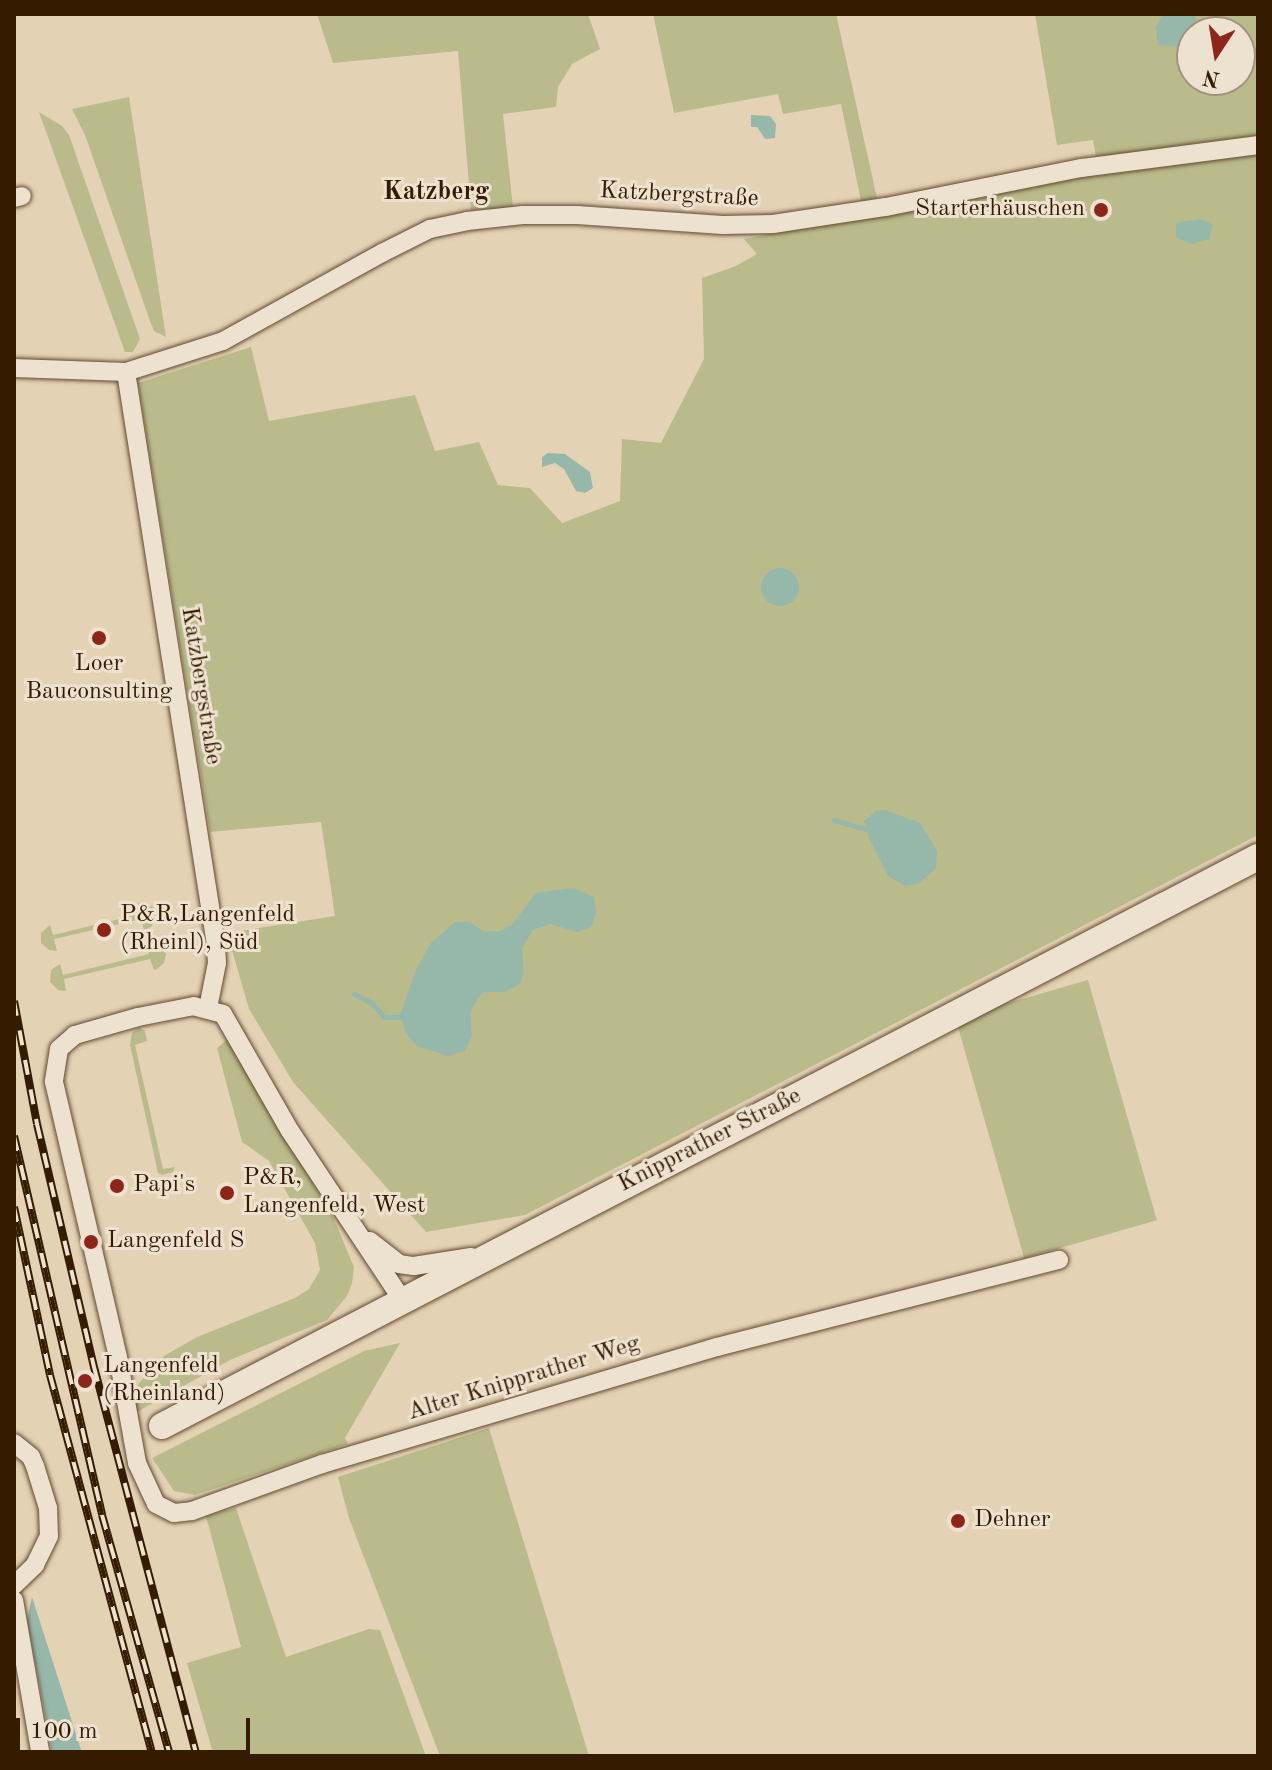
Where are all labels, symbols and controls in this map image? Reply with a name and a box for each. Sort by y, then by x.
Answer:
north arrow [1176,16,1256,96]
text: N [1201,65,1222,90]
district label: Katzberg [383,177,489,209]
street label: Katzbergstraße [599,177,759,215]
place label: Starterhäuschen [915,196,1085,224]
marker: Starterhäuschen [1092,201,1110,219]
street label: Katzbergstraße [173,605,227,767]
marker: Loer Bauconsulting [90,629,108,647]
place label: Loer Bauconsulting [25,651,173,707]
place label: P&R,Langenfeld (Rheinl), Süd [120,902,295,958]
marker: P&R,Langenfeld (Rheinl), Süd [95,921,113,939]
street label: Knipprather Straße [614,1082,806,1200]
place label: P&R, Langenfeld, West [243,1165,425,1221]
place label: Papi's [133,1172,195,1200]
marker: Papi's [108,1177,126,1195]
marker: P&R, Langenfeld, West [218,1184,236,1202]
place label: Langenfeld S [107,1228,244,1256]
marker: Langenfeld S [82,1233,100,1251]
street label: Alter Knipprather Weg [404,1330,644,1428]
place label: Langenfeld (Rheinland) [103,1353,225,1409]
marker: Langenfeld (Rheinland) [74,1370,96,1392]
place label: Dehner [974,1507,1051,1535]
marker: Dehner [949,1512,967,1530]
scale bar [20,1702,254,1752]
text: 100 m [30,1720,98,1744]

